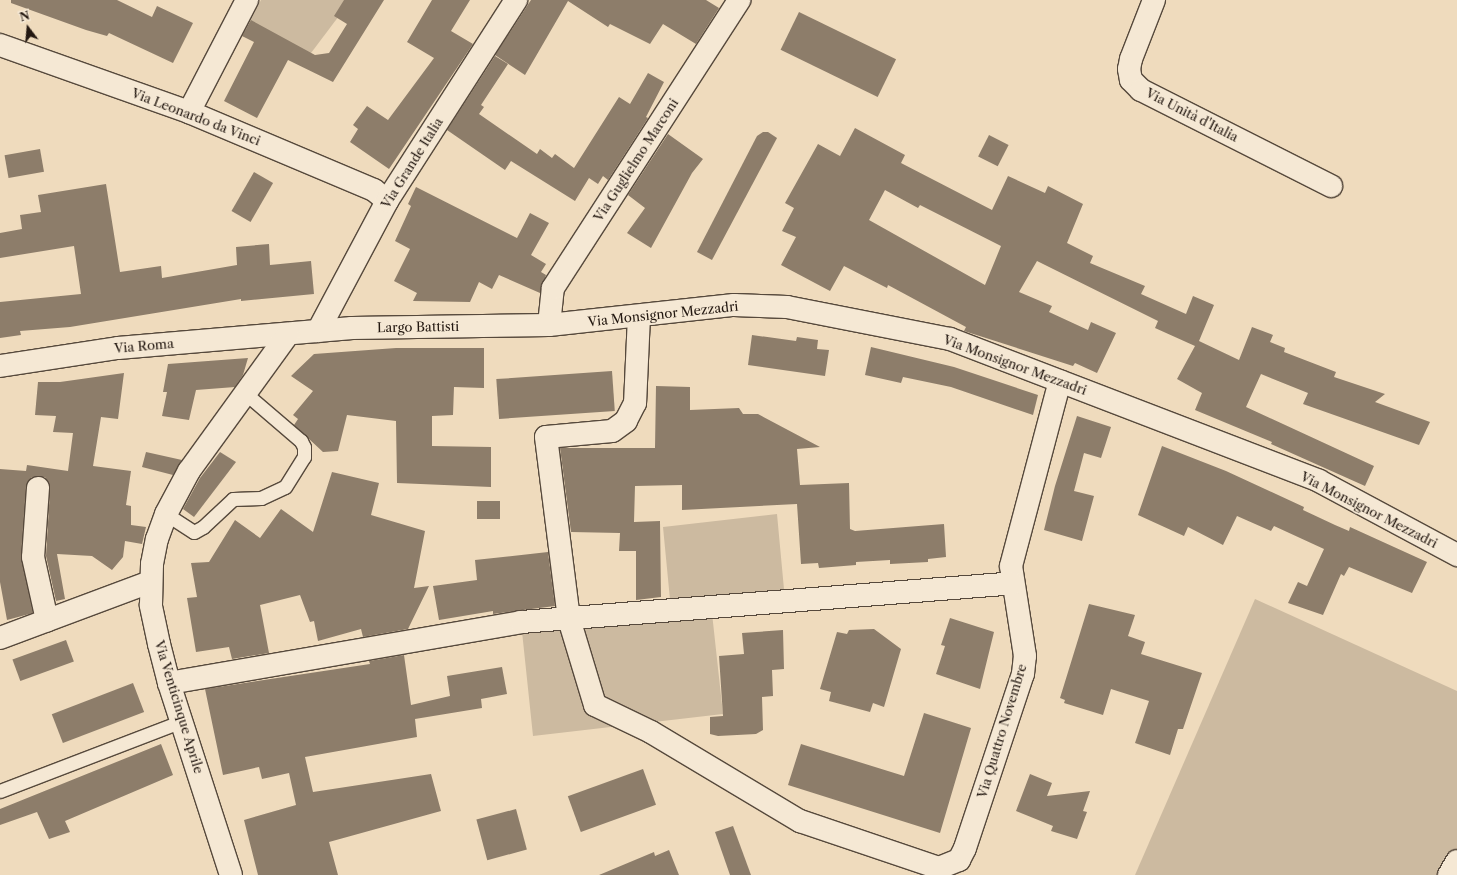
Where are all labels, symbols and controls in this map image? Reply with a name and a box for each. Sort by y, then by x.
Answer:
north arrow [8,8,48,48]
text: N [18,8,31,25]
street label: Via Leonardo da Vinci [129,85,263,149]
street label: Via Unità d'Italia [1143,85,1241,145]
street label: Via Guglielmo Marconi [590,96,682,224]
street label: Via Grande Italia [378,115,446,211]
street label: Via Monsignor Mezzadri [587,298,739,330]
street label: Largo Battisti [377,318,459,336]
street label: Via Monsignor Mezzadri [941,332,1089,398]
street label: Via Roma [113,336,175,356]
street label: Via Monsignor Mezzadri [1298,469,1440,551]
street label: Via Venticinque Aprile [151,638,207,776]
street label: Via Quattro Novembre [974,662,1030,800]

